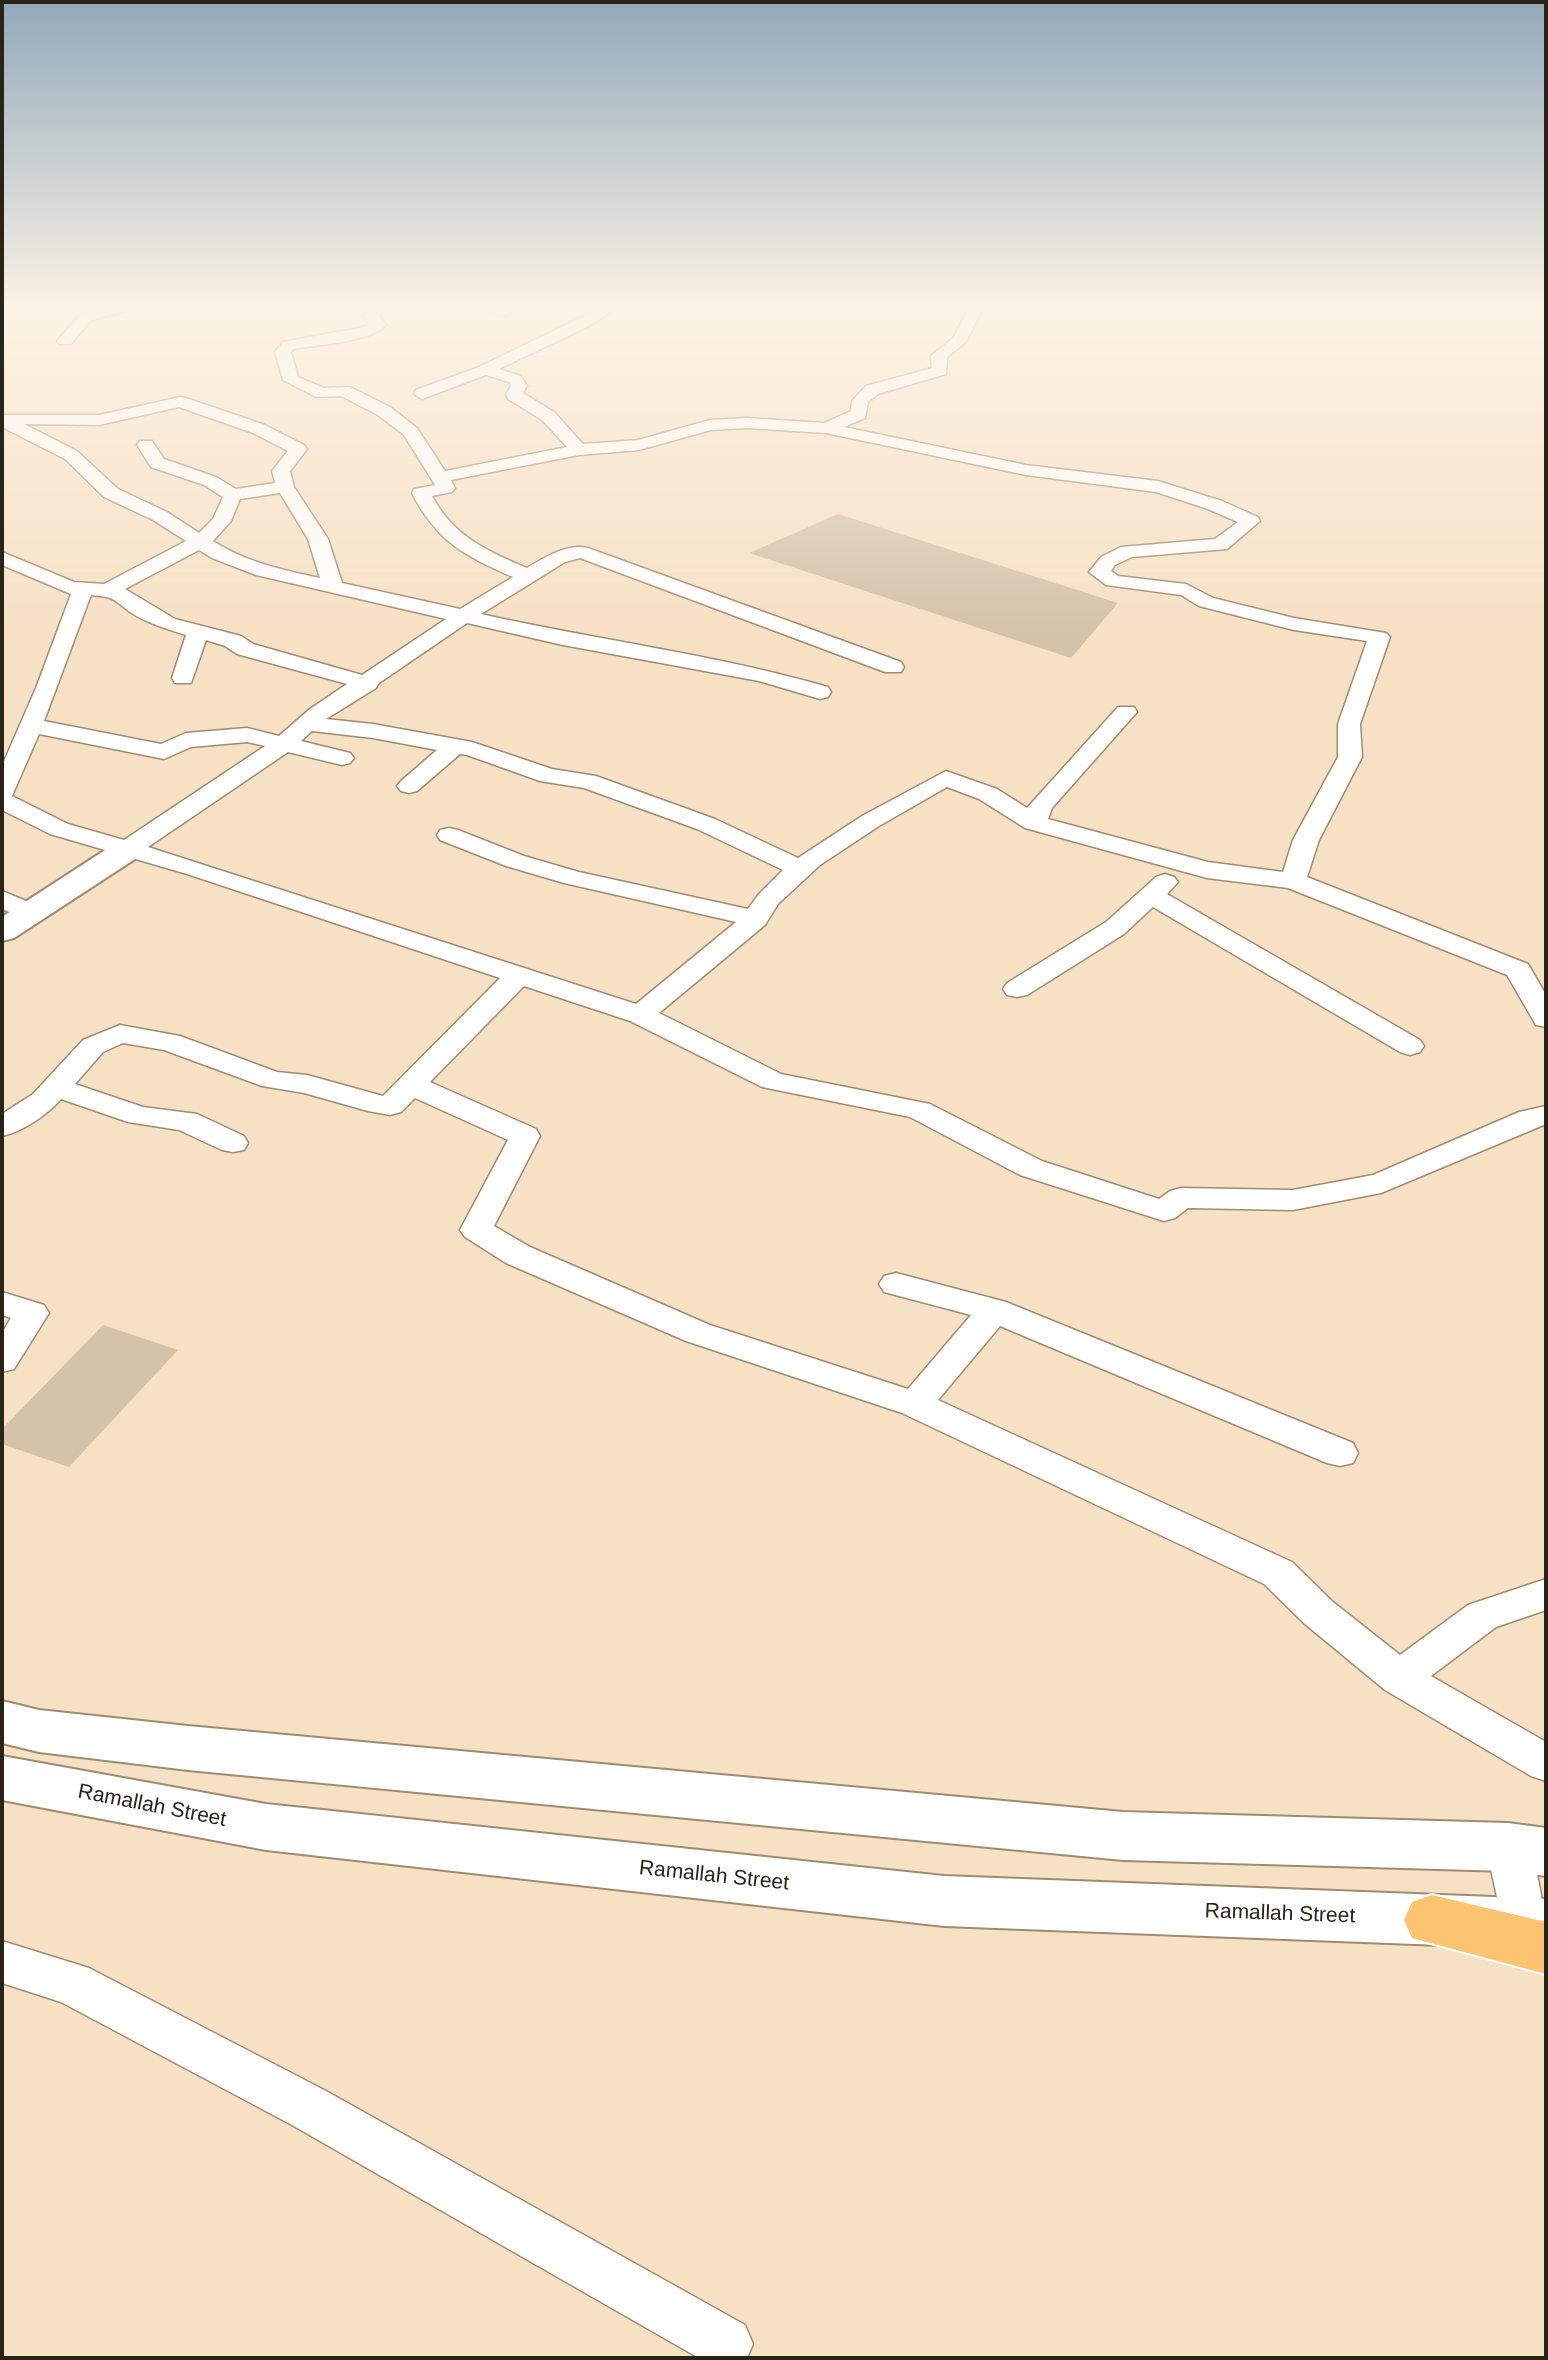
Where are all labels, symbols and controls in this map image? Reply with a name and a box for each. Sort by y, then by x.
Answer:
street label: Ramallah Street [76,1779,228,1833]
street label: Ramallah Street [638,1856,790,1896]
street label: Ramallah Street [1204,1899,1356,1929]

